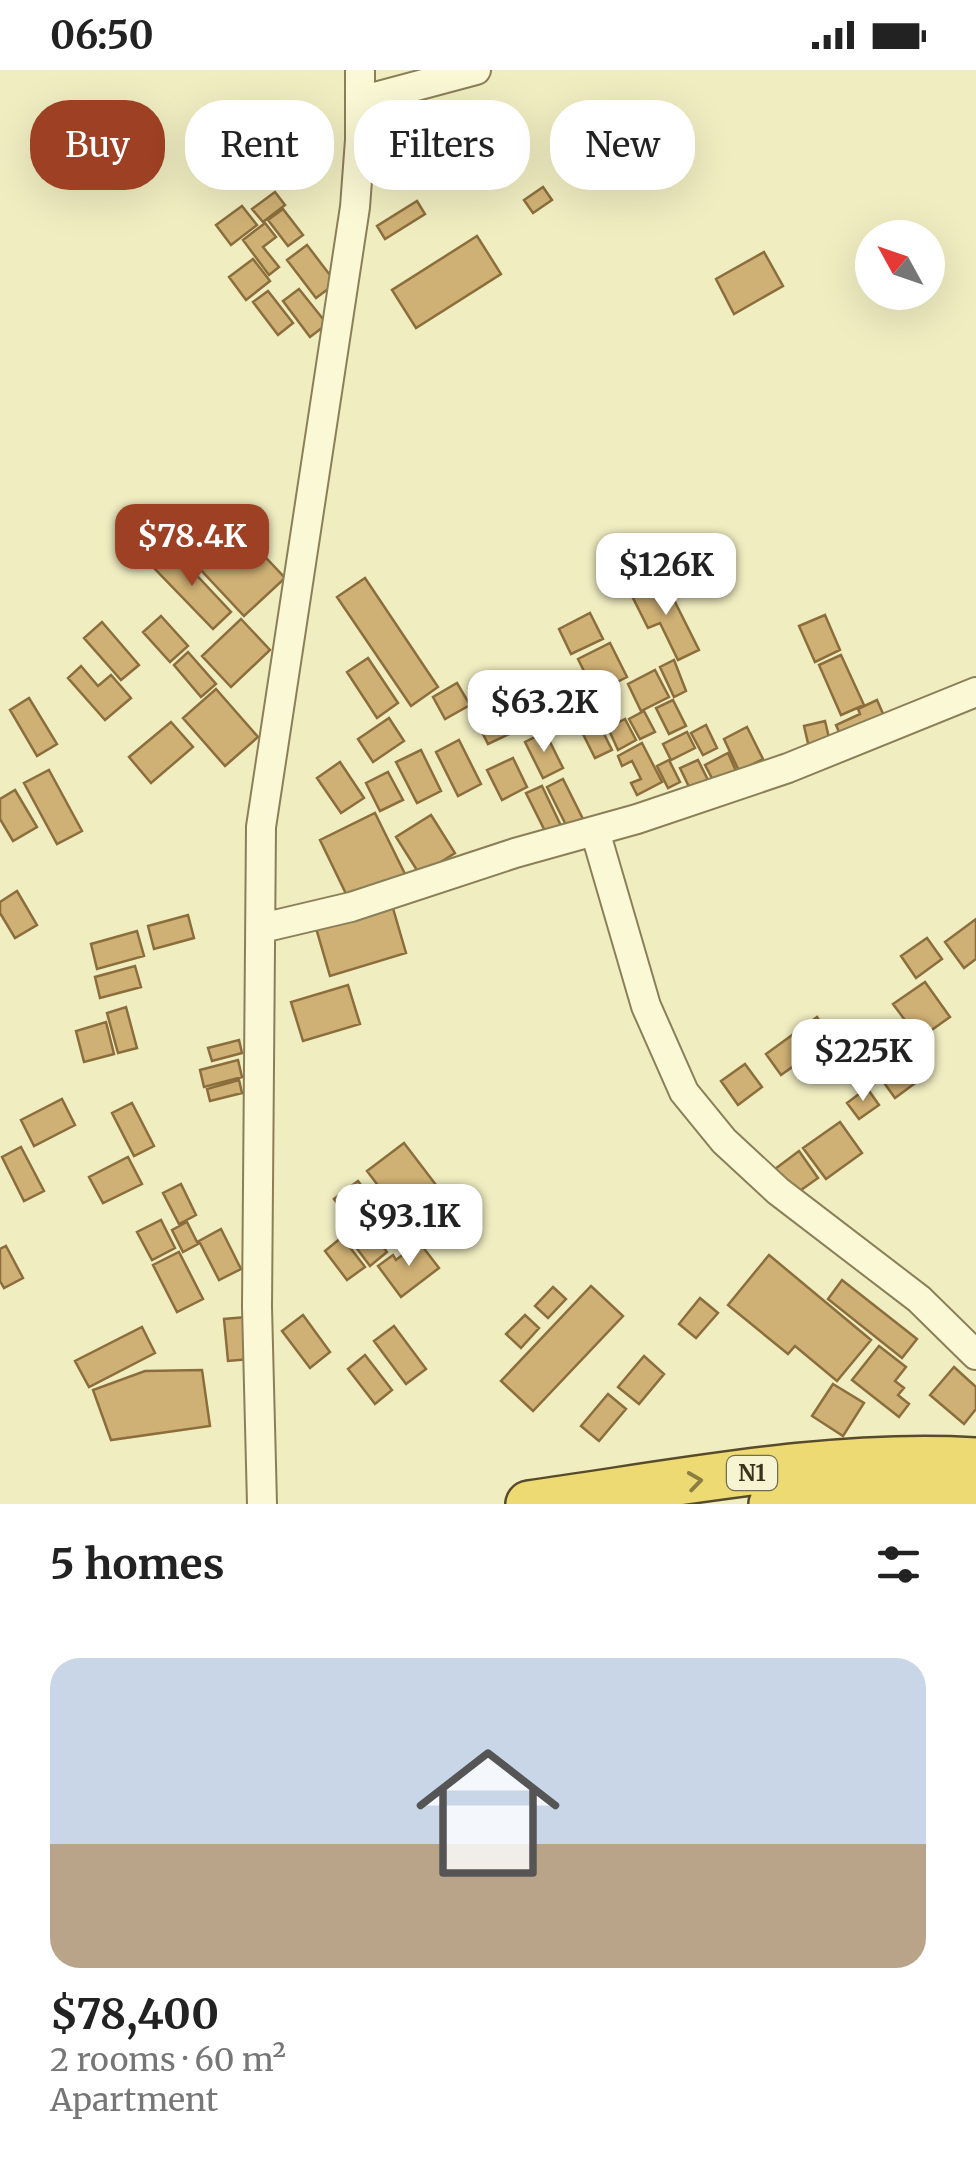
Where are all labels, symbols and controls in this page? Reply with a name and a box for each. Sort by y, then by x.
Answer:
text: 06:50 [50,12,154,59]
chip: Buy [30,100,165,190]
chip: Rent [185,100,334,190]
chip: Filters [354,100,530,190]
chip: New [550,100,695,190]
north arrow [855,220,945,310]
map controls [855,220,945,310]
pin: $78.4K [111,504,273,589]
text: $78.4K [137,516,247,556]
pin: $126K [596,533,736,618]
text: $126K [618,545,714,585]
pin: $63.2K [463,670,625,755]
text: $63.2K [490,682,598,722]
pin: $225K [793,1019,933,1104]
text: $225K [814,1031,912,1071]
pin: $93.1K [328,1184,490,1269]
text: $93.1K [357,1196,461,1236]
road number: N1 [727,1456,777,1490]
one-way arrow [686,1471,703,1492]
icon: filters [871,1537,926,1592]
text: 5 homes [50,1538,224,1590]
icon: home [398,1723,578,1903]
text: $78,400 [50,1988,219,2040]
text: 2 rooms · 60 m² [50,2040,286,2080]
text: Apartment [50,2080,218,2120]

